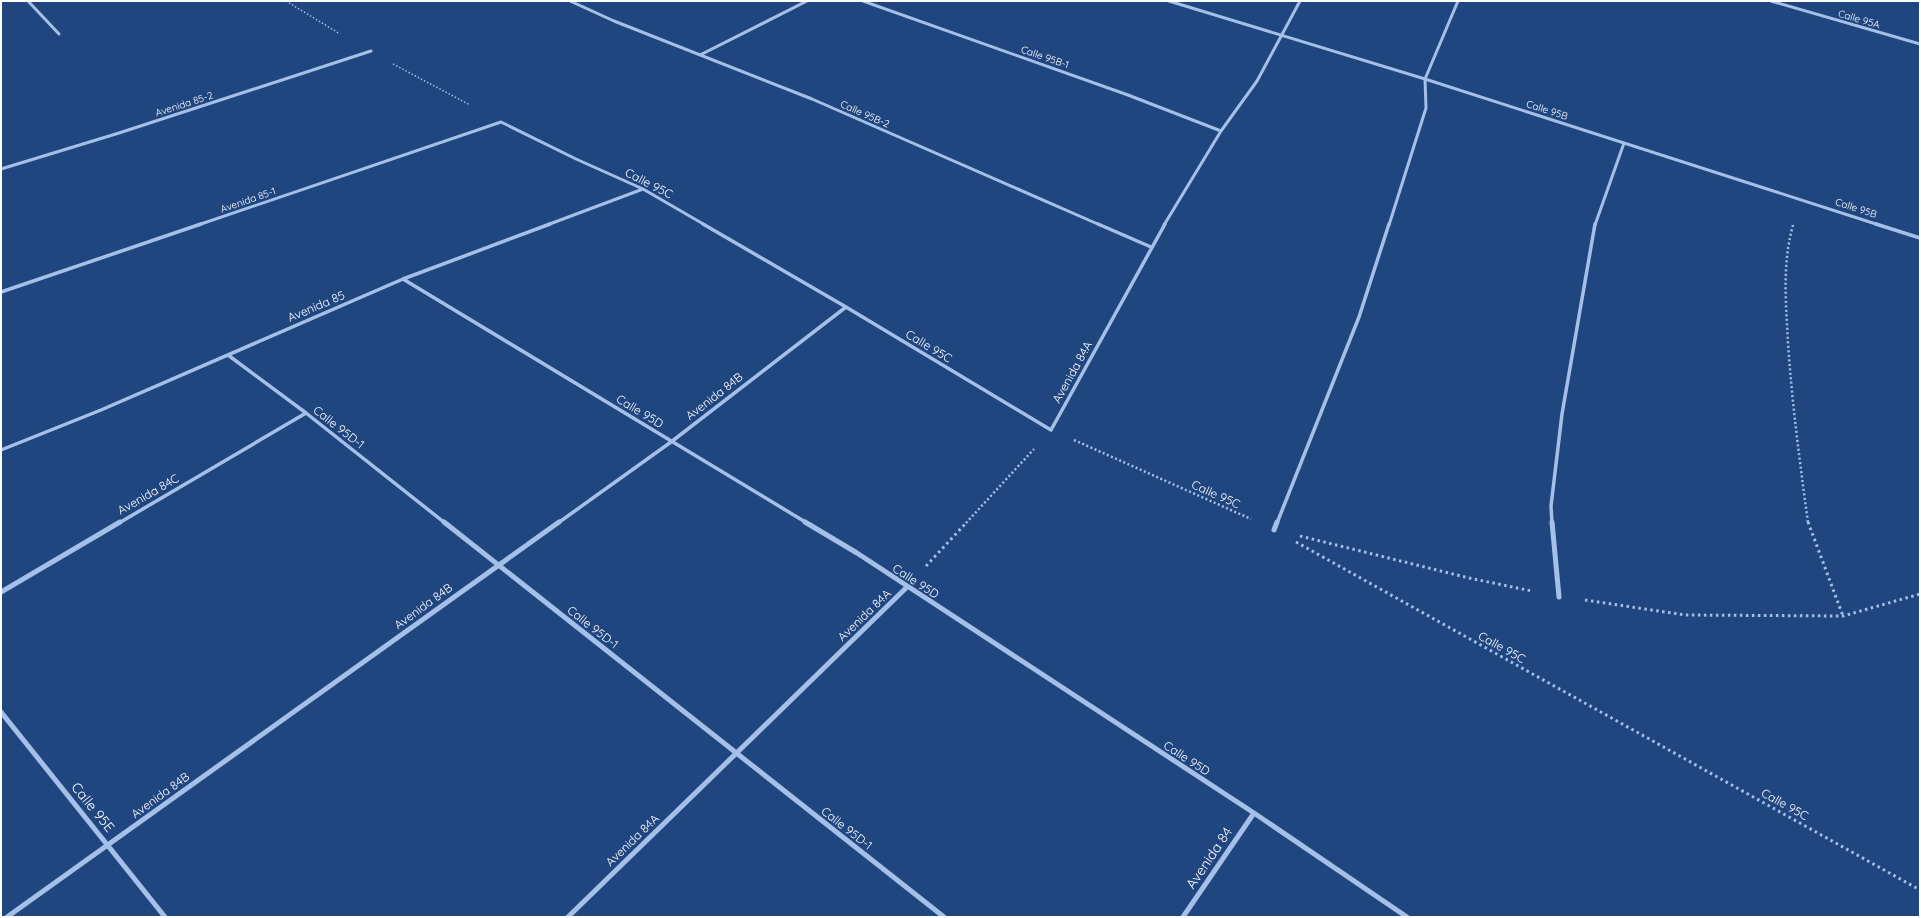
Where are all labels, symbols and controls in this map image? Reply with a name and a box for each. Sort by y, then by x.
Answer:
street label: Calle 95A [1837,7,1882,31]
street label: Calle 95B-1 [1019,43,1071,71]
street label: Avenida 85-2 [153,88,215,119]
street label: Calle 95B-2 [838,97,892,131]
street label: Calle 95B [1525,97,1570,123]
street label: Calle 95C [623,165,676,201]
street label: Avenida 85-1 [219,184,277,216]
street label: Calle 95B [1834,195,1879,221]
street label: Avenida 85 [285,287,347,325]
street label: Calle 95C [903,326,955,366]
street label: Avenida 84A [1049,338,1095,406]
street label: Avenida 84B [682,369,746,423]
street label: Calle 95D [614,391,667,431]
street label: Calle 95D-1 [310,402,368,452]
street label: Avenida 84C [115,470,182,518]
street label: Calle 95C [1189,477,1243,511]
street label: Calle 95D [890,560,942,602]
street label: Avenida 84B [391,580,455,632]
street label: Avenida 84A [834,586,894,644]
street label: Calle 95D-1 [564,602,622,652]
street label: Calle 95C [1476,628,1528,666]
street label: Calle 95D [1161,737,1213,779]
street label: Avenida 84B [128,769,192,821]
street label: Calle 95E [67,778,119,836]
street label: Calle 95C [1759,785,1811,823]
street label: Calle 95D-1 [818,803,876,853]
street label: Avenida 84A [602,811,662,869]
street label: Avenida 84 [1182,824,1236,892]

